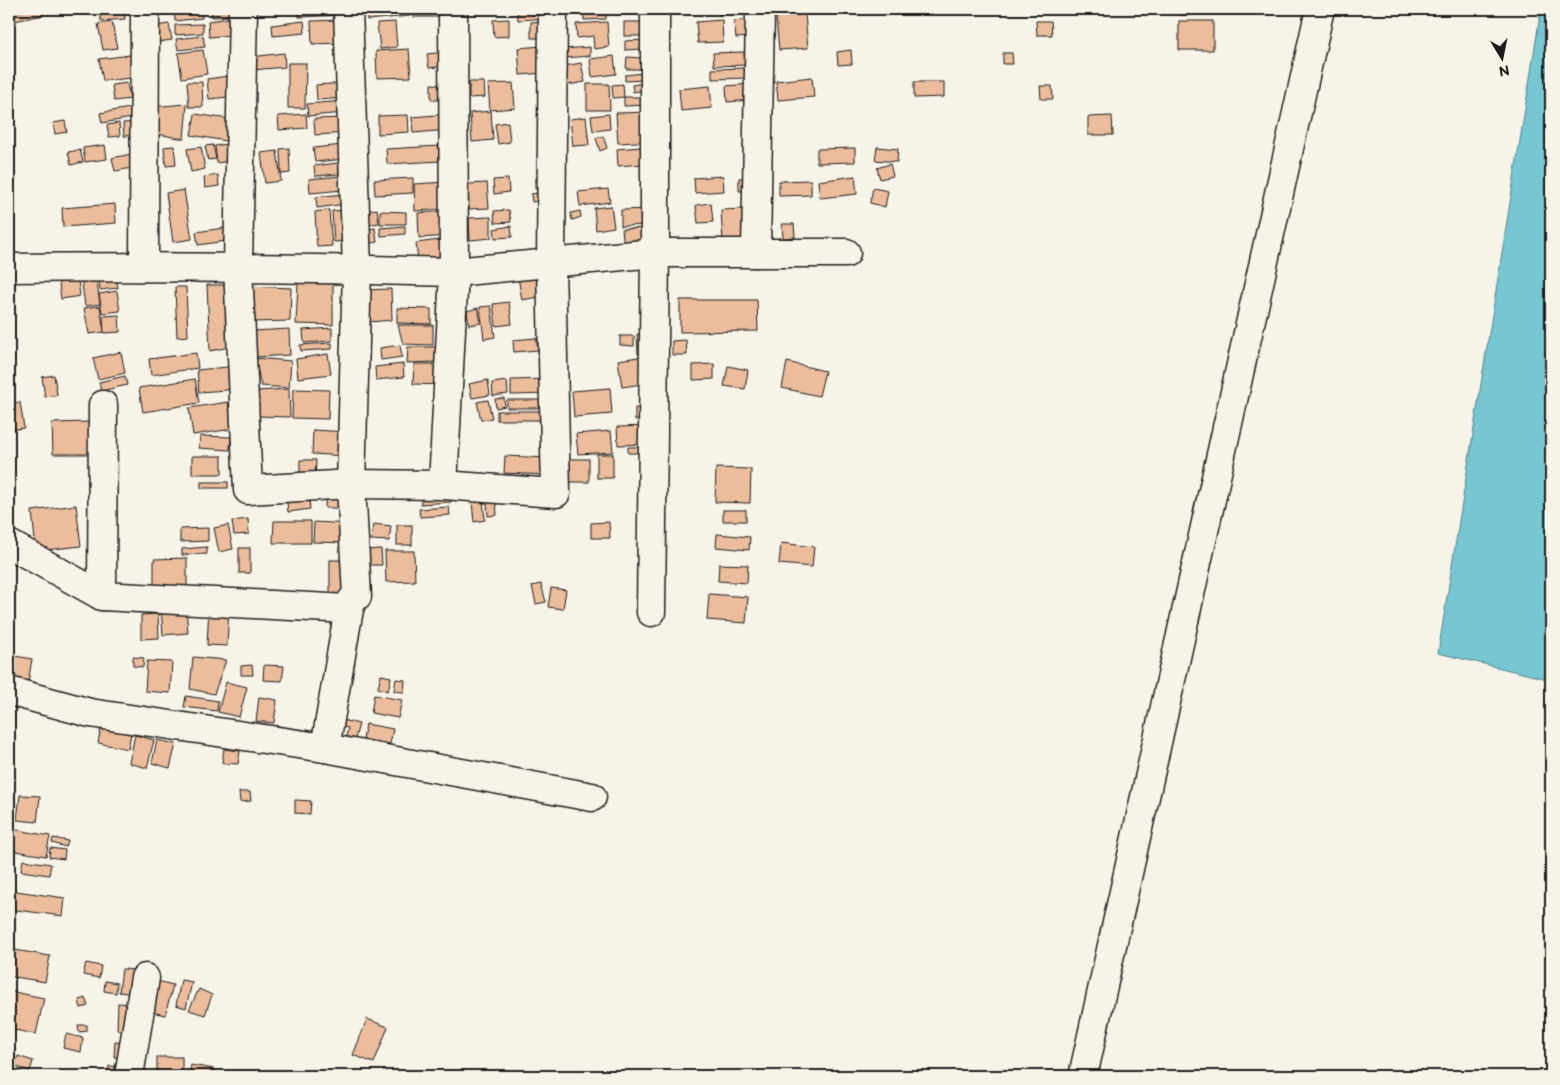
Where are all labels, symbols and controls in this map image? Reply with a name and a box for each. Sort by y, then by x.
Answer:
north arrow [1478,32,1528,82]
text: N [1498,61,1511,80]

